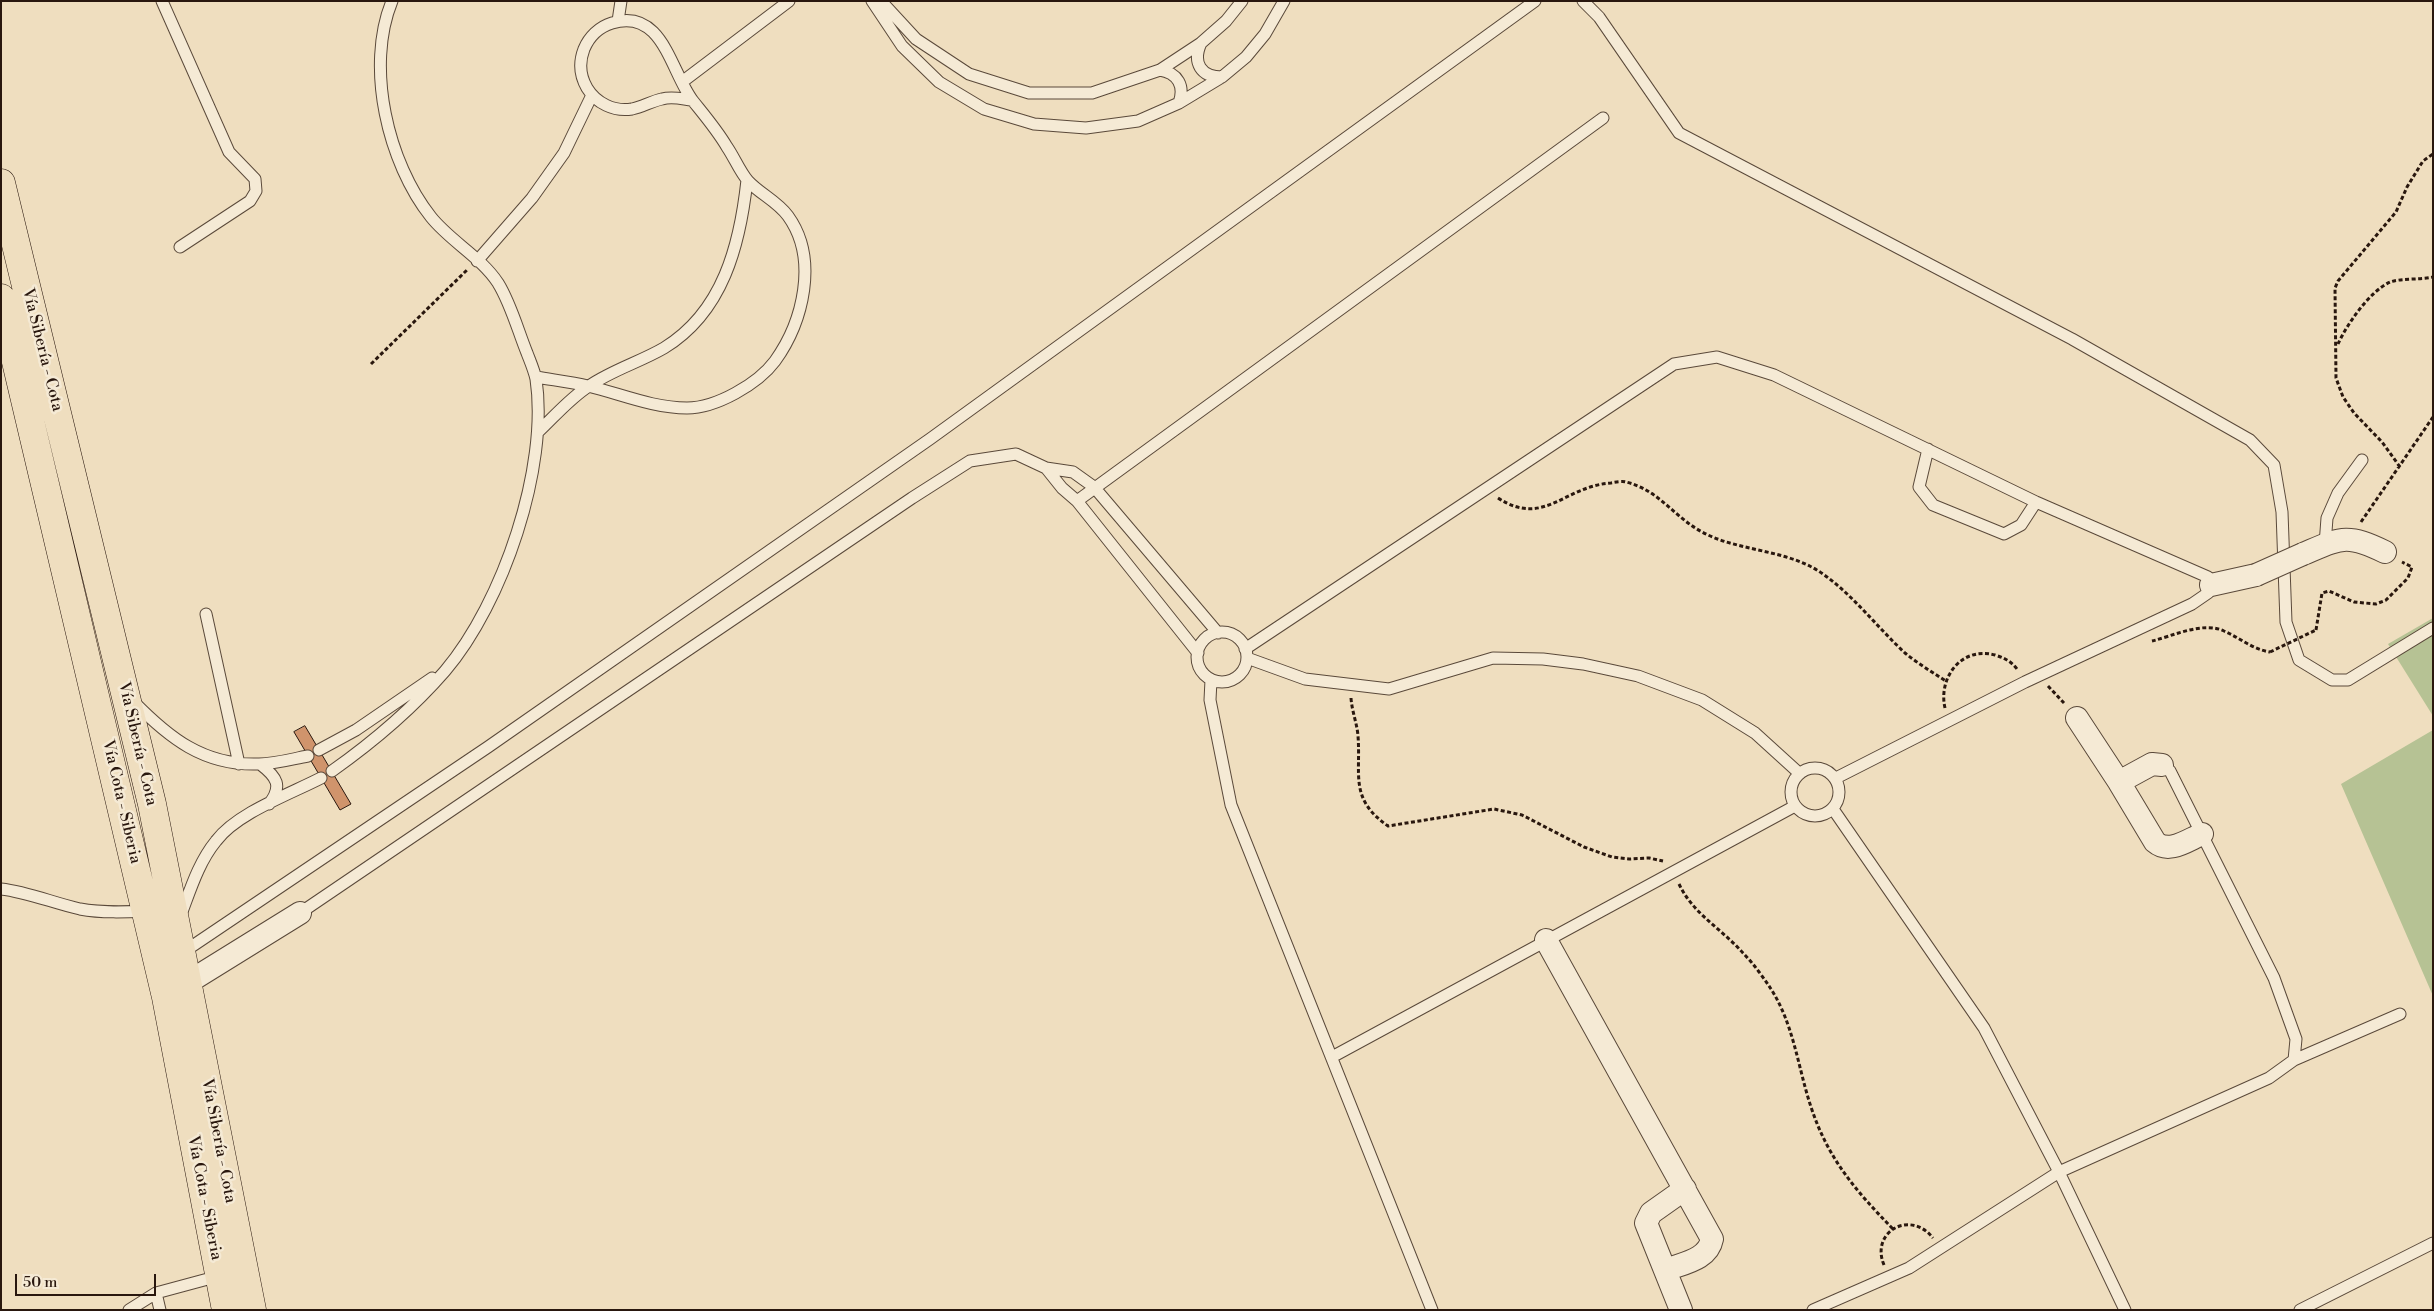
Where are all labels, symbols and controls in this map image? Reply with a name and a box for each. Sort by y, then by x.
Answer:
street label: Vía Sibería - Cota [17,286,67,414]
street label: Vía Sibería - Cota [113,680,161,808]
street label: Vía Cota - Siberia [97,738,145,866]
street label: Vía Sibería - Cota [197,1077,239,1205]
street label: Vía Cota - Siberia [183,1134,225,1262]
scale bar [18,1264,159,1296]
text: 50 m [23,1273,57,1292]

